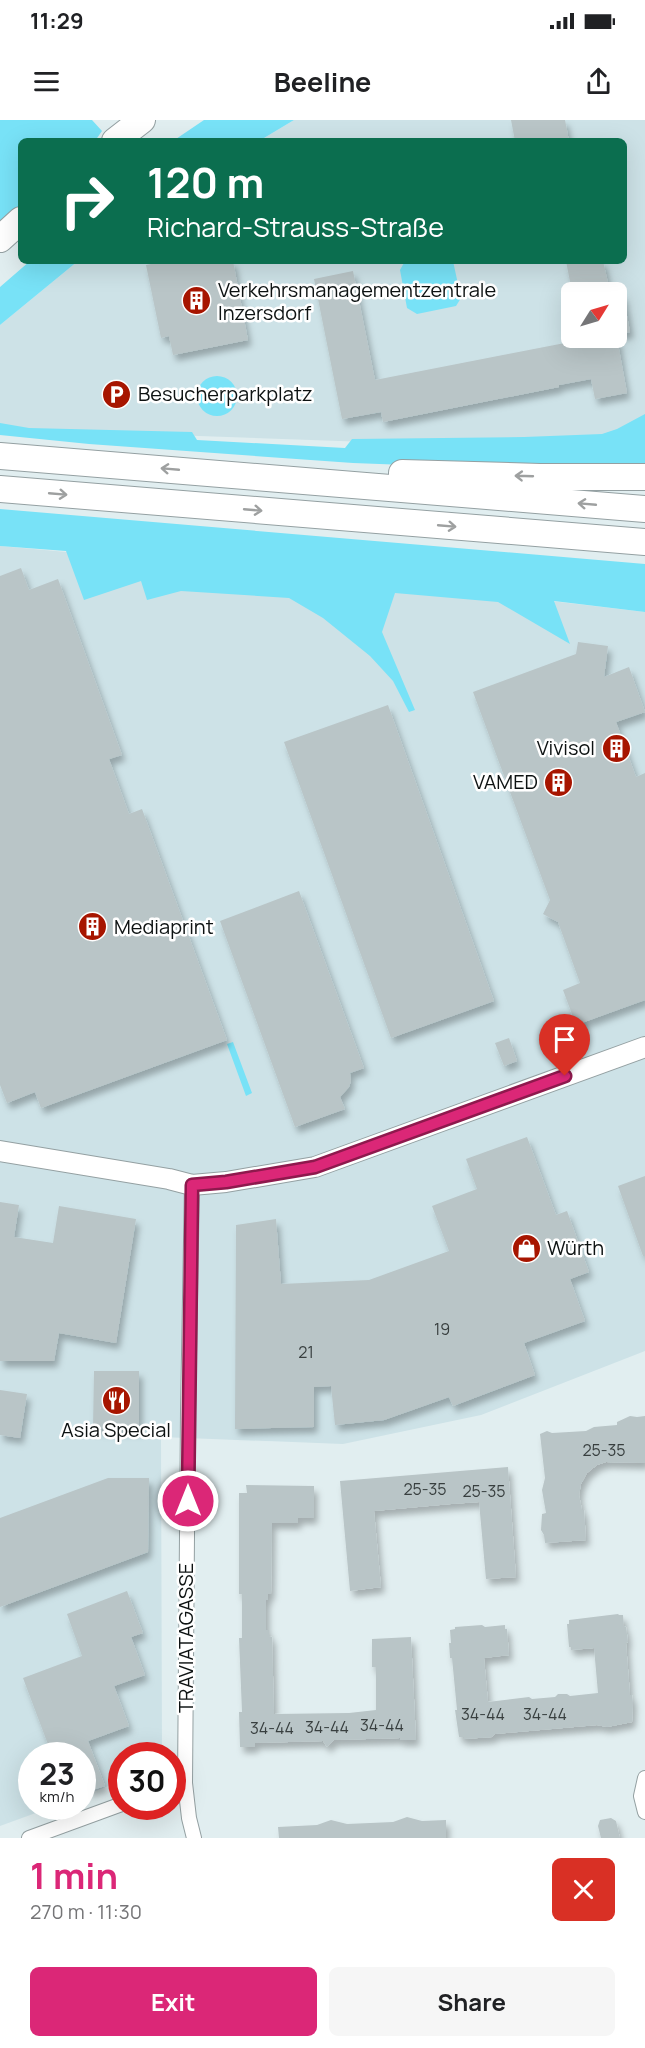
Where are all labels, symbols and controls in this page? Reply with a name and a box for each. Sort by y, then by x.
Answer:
text: 11:29 [30,6,84,36]
text: Beeline [274,63,371,100]
icon: menu [30,65,63,98]
icon: share [582,65,615,98]
text: 120 m [147,153,264,211]
icon: right [48,162,126,240]
text: Richard-Strauss-Straße [147,208,444,245]
place label: Verkehrsmanagementzentrale Inzersdorf [218,276,496,326]
north arrow [561,282,627,348]
map controls [561,282,627,348]
building icon: Verkehrsmanagementzentrale Inzersdorf [181,285,213,317]
parking icon: Besucherparkplatz [101,378,133,410]
place label: Besucherparkplatz [138,380,312,407]
one-way arrow [160,464,180,475]
one-way arrow [514,471,534,482]
one-way arrow [48,488,68,499]
one-way arrow [577,499,597,510]
one-way arrow [242,505,262,516]
one-way arrow [436,521,456,532]
building icon: Vivisol [600,732,632,764]
place label: Vivisol [537,734,595,761]
building icon: VAMED [543,766,575,798]
place label: VAMED [473,768,538,795]
building icon: Mediaprint [77,911,109,943]
place label: Mediaprint [114,913,214,940]
pin [539,1014,590,1076]
icon: arrive [548,1023,581,1056]
shop icon: Würth [510,1232,542,1264]
place label: Würth [547,1234,604,1261]
house number: 19 [434,1318,450,1340]
house number: 21 [298,1341,314,1363]
restaurant icon: Asia Special [100,1384,132,1416]
place label: Asia Special [61,1416,171,1443]
house number: 25-35 [582,1439,626,1461]
position arrow [156,1469,220,1533]
house number: 25-35 [403,1478,447,1500]
house number: 25-35 [462,1480,506,1502]
street label: TRAVIATAGASSE [172,1563,199,1713]
house number: 34-44 [461,1703,505,1725]
house number: 34-44 [523,1703,567,1725]
house number: 34-44 [360,1714,404,1736]
house number: 34-44 [305,1716,349,1738]
house number: 34-44 [250,1717,294,1739]
speed limit sign: 30 [108,1742,186,1820]
text: 23 [39,1753,75,1794]
text: km/h [40,1786,74,1807]
text: 1 min [30,1851,118,1900]
button: close [552,1858,615,1921]
text: 270 m · 11:30 [30,1898,142,1925]
button: Exit [30,1967,317,2036]
button: Share [329,1967,615,2036]

